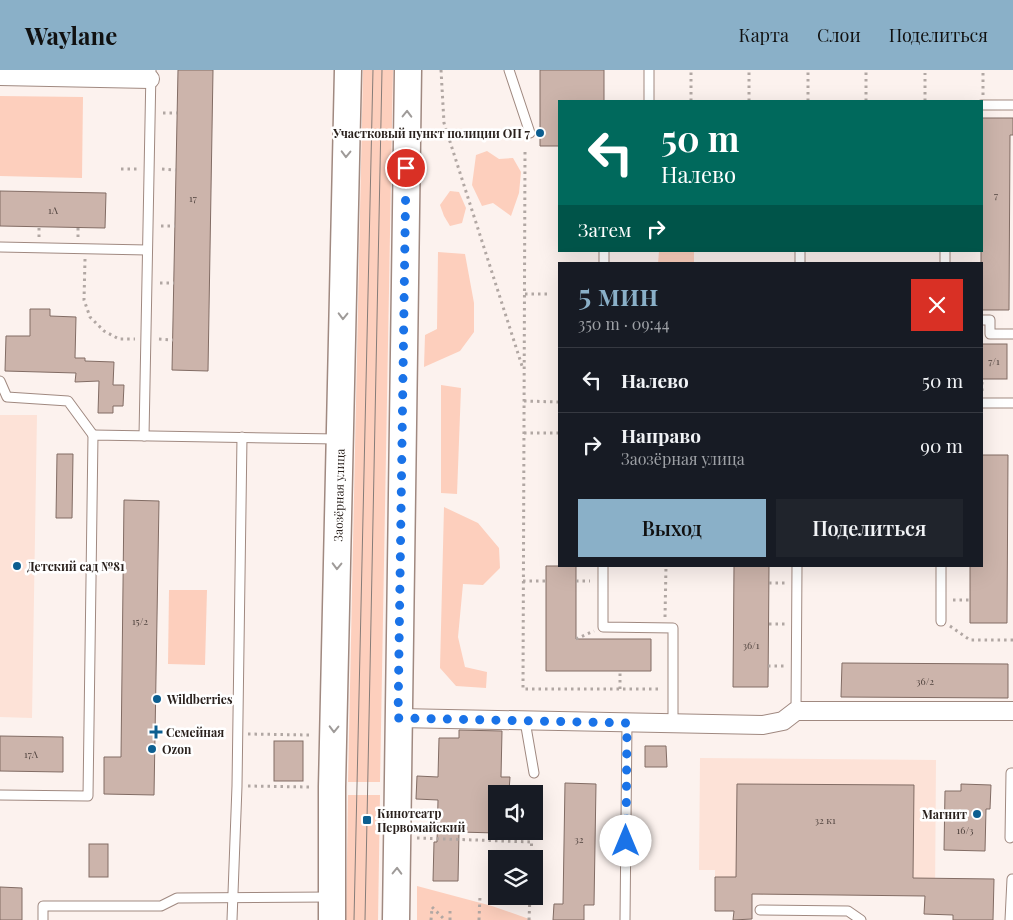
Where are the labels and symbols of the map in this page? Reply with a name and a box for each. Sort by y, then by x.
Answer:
one-way arrow [402,110,412,118]
place label: Участковый пункт полиции ОП 7 [332,125,531,141]
marker: Участковый пункт полиции ОП 7 [534,127,546,139]
pin [385,147,427,189]
one-way arrow [341,150,352,158]
house number: 7 [994,188,998,202]
house number: 17 [189,191,197,205]
house number: 1А [48,203,59,217]
one-way arrow [338,312,348,320]
house number: 7/1 [988,354,1000,368]
street label: Заозёрная улица [329,448,348,542]
place label: Детский сад №81 [27,558,125,574]
marker: Детский сад №81 [11,560,23,572]
one-way arrow [332,562,343,570]
house number: 15/2 [132,614,148,628]
house number: 36/1 [742,638,760,652]
house number: 36/2 [916,674,934,688]
place label: Wildberries [166,691,233,707]
marker: Wildberries [151,693,163,705]
place label: Семейная [166,724,224,740]
one-way arrow [328,725,339,733]
marker: Семейная [150,726,162,738]
place label: Ozon [162,741,192,757]
marker: Ozon [146,743,158,755]
house number: 17А [24,747,39,761]
place label: Кинотеатр Первомайский [377,805,465,835]
place label: Магнит [922,806,967,822]
marker: Магнит [971,808,983,820]
house number: 32 к1 [814,813,836,827]
marker: Кинотеатр Первомайский [361,814,373,826]
position arrow [599,814,651,866]
house number: 16/3 [957,823,974,837]
house number: 32 [574,832,584,846]
one-way arrow [392,867,402,875]

